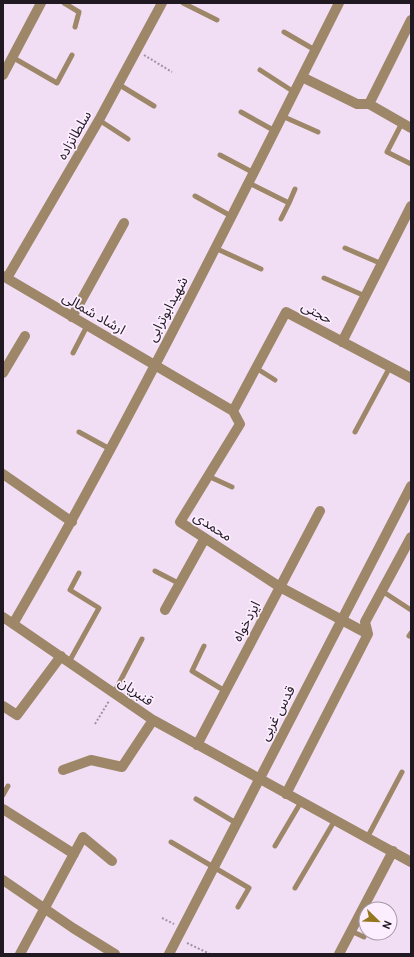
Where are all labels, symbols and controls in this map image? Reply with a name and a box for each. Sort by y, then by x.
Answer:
street label: سلطانزاده [53,107,95,163]
street label: شهیدابوترابی [142,273,192,345]
street label: ارشاد شمالی [59,288,129,338]
street label: حجتی [298,296,336,328]
street label: محمدی [190,507,236,545]
street label: ایزدخواه [228,598,264,644]
street label: قنبریان [115,672,157,710]
street label: قدس غربی [255,682,299,744]
north arrow [358,901,398,941]
text: N [379,919,395,931]

